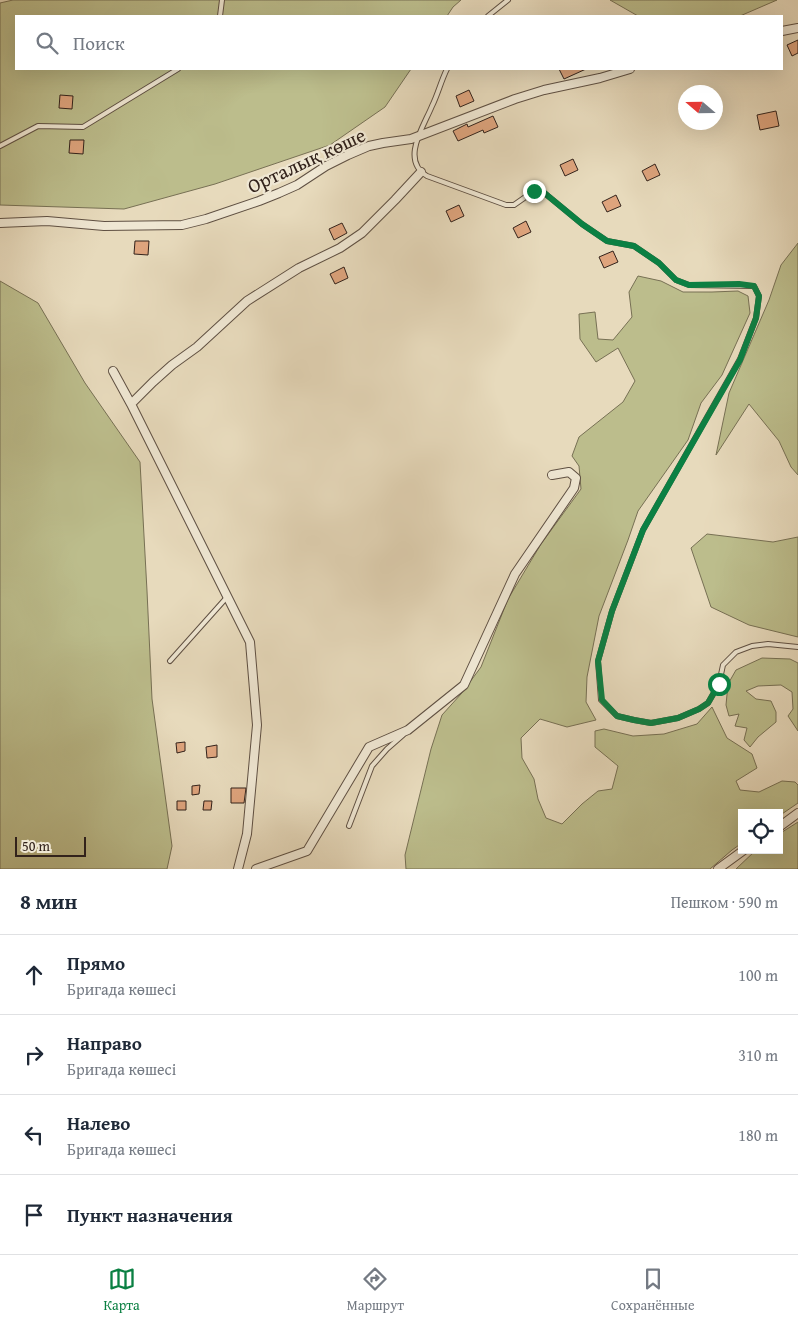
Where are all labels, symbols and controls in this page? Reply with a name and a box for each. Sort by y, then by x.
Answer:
search box [15,15,783,70]
icon: search [33,29,61,57]
text: Поиск [73,29,125,57]
north arrow [678,85,723,130]
street label: Орталық көше [242,120,370,200]
route end [523,180,546,203]
route start [708,673,731,696]
map controls [738,809,783,854]
button: locate [738,809,783,854]
scale bar [15,834,86,857]
text: 50 m [22,836,50,856]
text: 8 мин [20,886,77,917]
text: Пешком · 590 m [671,890,778,914]
text: Прямо [67,949,125,977]
icon: ahead [20,961,48,989]
text: 100 m [738,963,778,987]
text: Бригада көшесі [67,977,176,1001]
text: Направо [67,1029,142,1057]
icon: right [20,1041,48,1069]
text: 310 m [738,1043,778,1067]
text: Бригада көшесі [67,1057,176,1081]
text: Налево [67,1109,130,1137]
icon: left [20,1121,48,1149]
text: 180 m [738,1123,778,1147]
text: Бригада көшесі [67,1137,176,1161]
icon: arrive [20,1201,48,1229]
text: Пункт назначения [67,1201,233,1229]
tab: Карта [104,1265,140,1315]
tab: Маршрут [347,1265,404,1315]
tab: Сохранённые [611,1265,694,1315]

